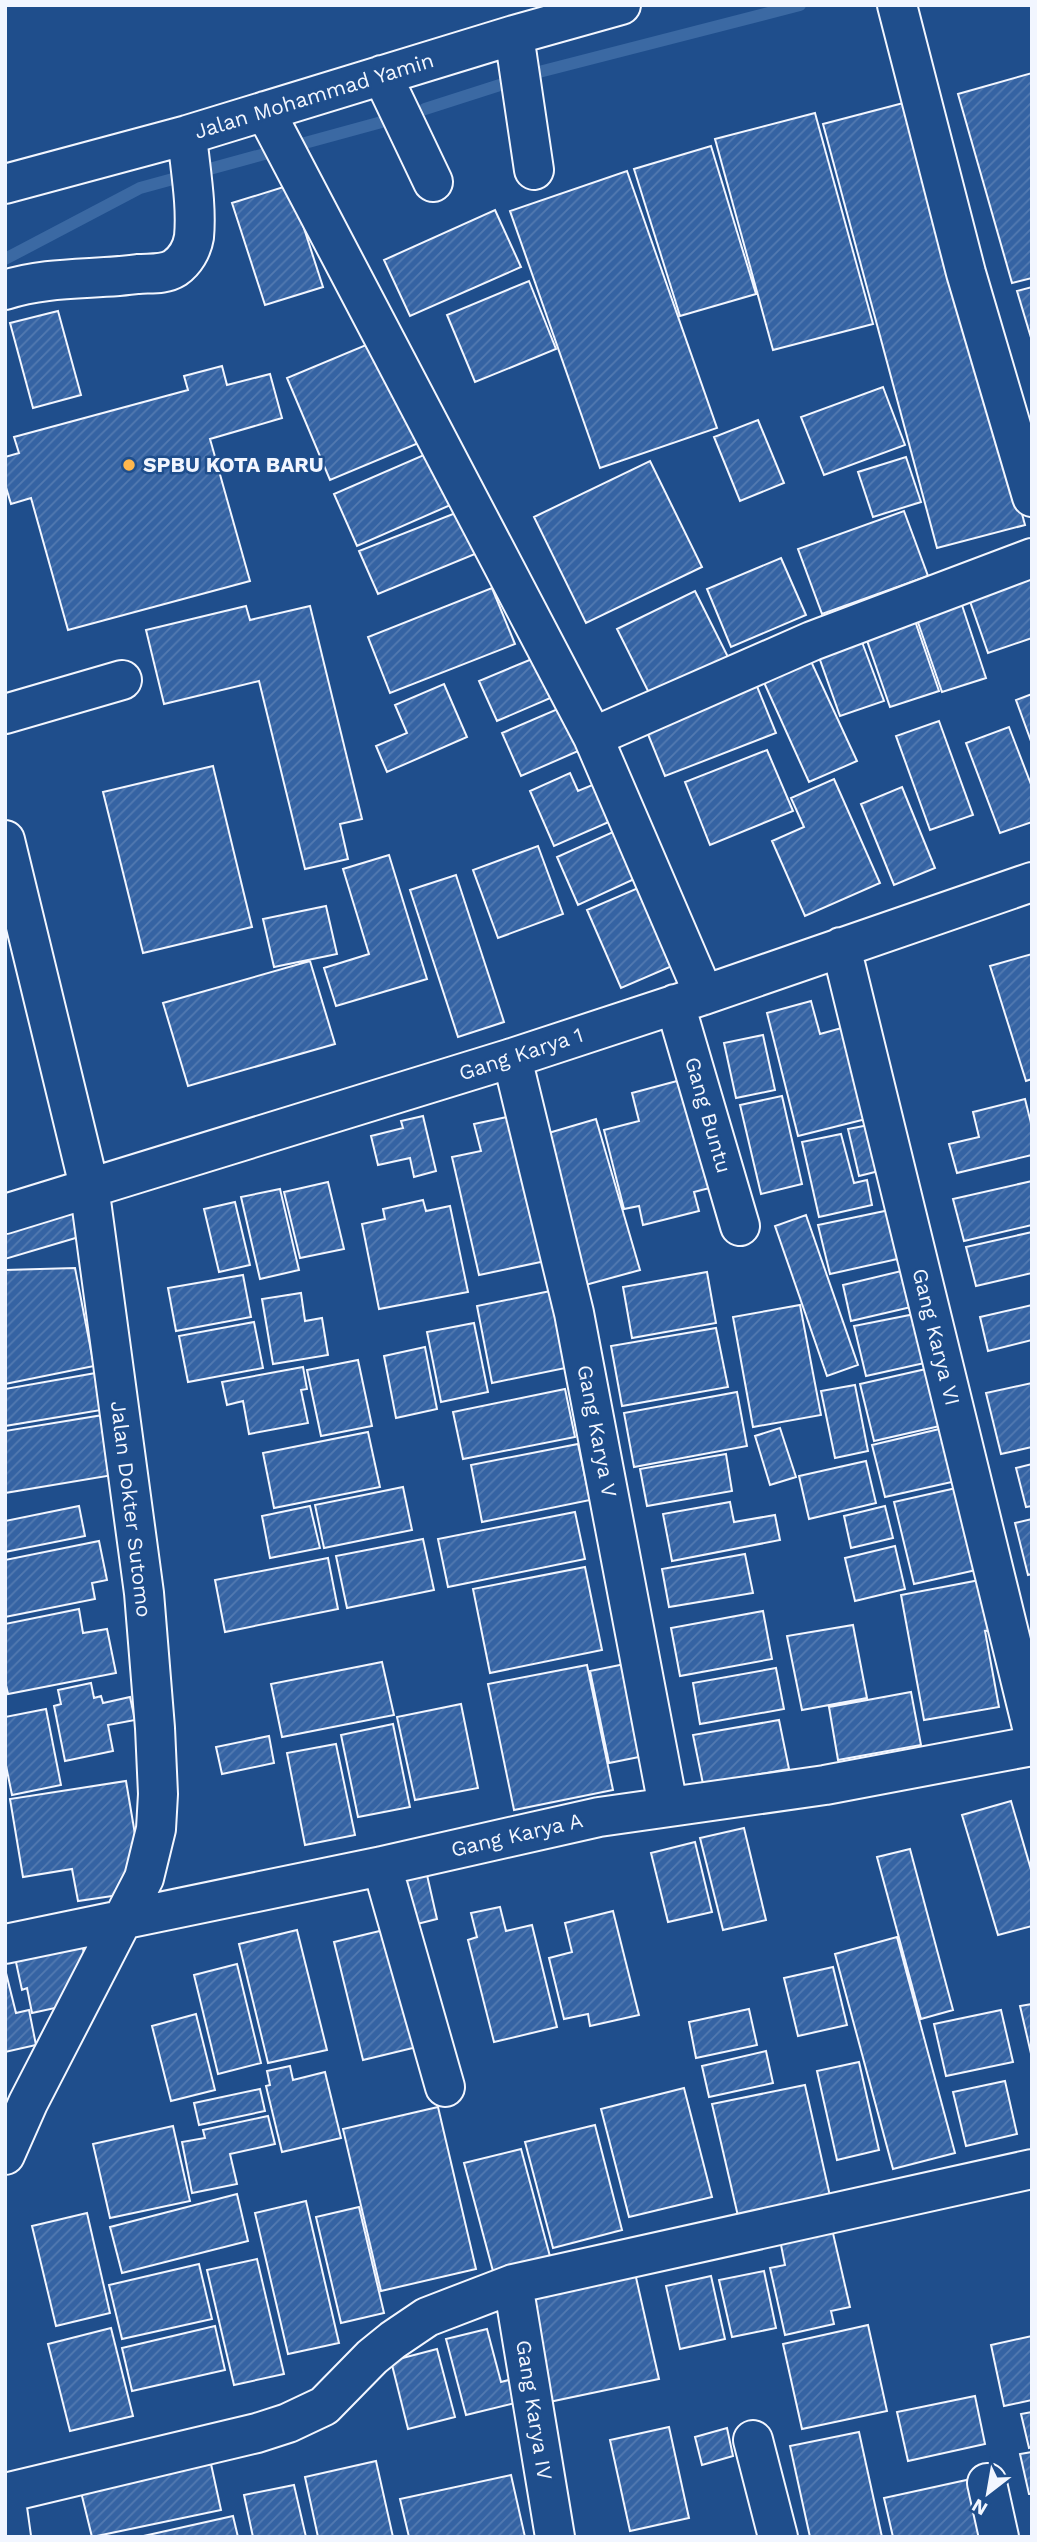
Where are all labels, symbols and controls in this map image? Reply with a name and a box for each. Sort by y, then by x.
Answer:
street label: Jalan Mohammad Yamin [191,47,437,144]
place label: SPBU KOTA BARU [143,452,324,477]
marker: SPBU KOTA BARU [121,457,137,473]
street label: Gang Karya 1 [456,1022,586,1085]
street label: Gang Buntu [680,1054,737,1176]
street label: Gang Karya VI [907,1266,966,1408]
street label: Gang Karya V [572,1363,623,1500]
street label: Jalan Dokter Sutomo [106,1399,157,1619]
street label: Gang Karya A [449,1807,585,1862]
street label: Gang Karya IV [511,2338,558,2482]
north arrow [953,2458,1023,2528]
text: N [968,2494,991,2521]

